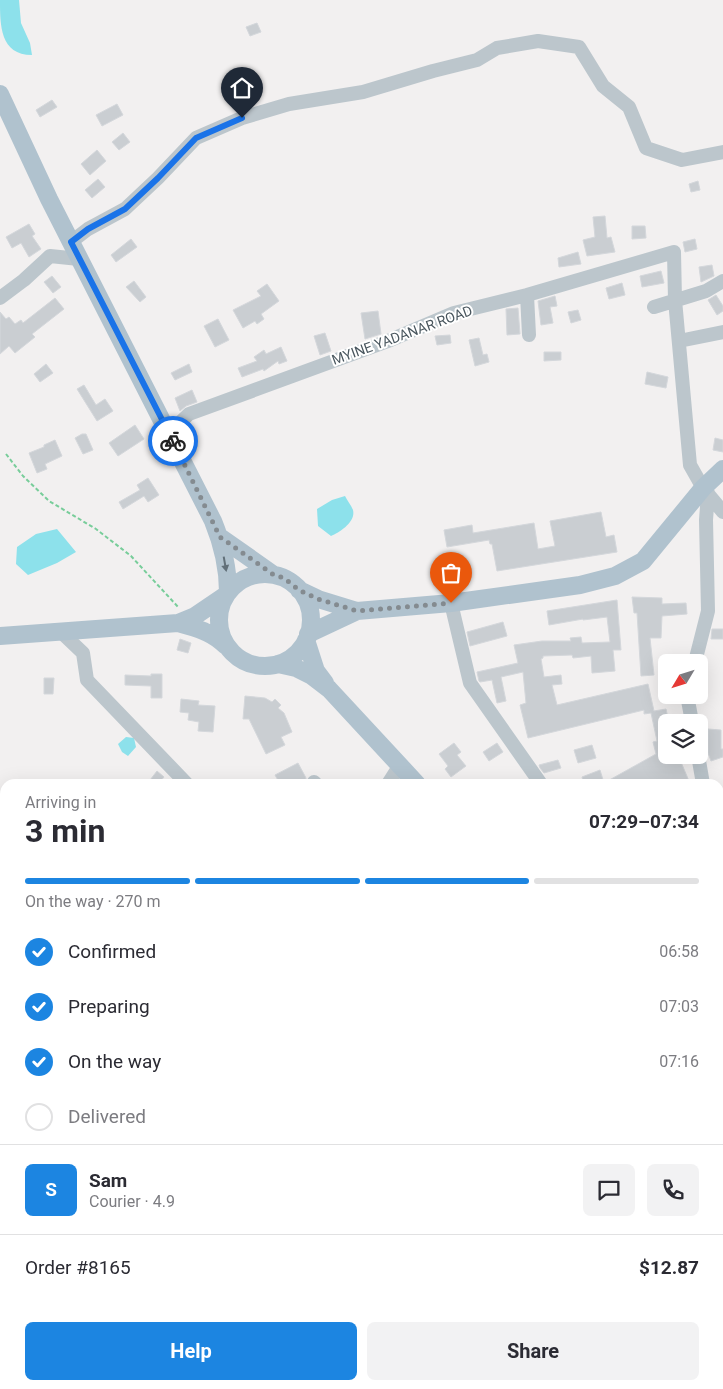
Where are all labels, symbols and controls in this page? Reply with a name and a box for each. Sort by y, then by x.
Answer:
pin [221,67,263,118]
icon: home [228,74,256,102]
street label: MYINE YADANAR ROAD [329,302,475,368]
courier [148,416,198,466]
icon: bike [159,427,187,455]
pin [430,552,472,603]
one-way arrow [221,557,229,572]
icon: bag [437,559,465,587]
north arrow [658,654,708,704]
map controls [658,654,708,764]
button: layers [658,714,708,764]
text: Arriving in [25,793,96,812]
text: 07:29–07:34 [589,810,699,833]
text: 3 min [25,812,105,850]
text: On the way · 270 m [25,892,161,911]
icon: check [25,938,53,966]
text: Confirmed [68,940,156,963]
text: 06:58 [659,942,699,961]
icon: check [25,993,53,1021]
text: Preparing [68,995,150,1018]
text: 07:03 [659,997,699,1016]
icon: check [25,1048,53,1076]
text: On the way [68,1050,161,1073]
text: 07:16 [659,1052,699,1071]
text: Delivered [68,1105,146,1128]
button: chat [583,1164,635,1216]
button: phone [647,1164,699,1216]
text: Sam [89,1169,127,1192]
text: S [45,1178,57,1201]
text: Courier · 4.9 [89,1192,175,1211]
text: Order #8165 [25,1256,131,1279]
text: $12.87 [639,1256,699,1279]
button: Help [25,1322,357,1380]
button: Share [367,1322,699,1380]

